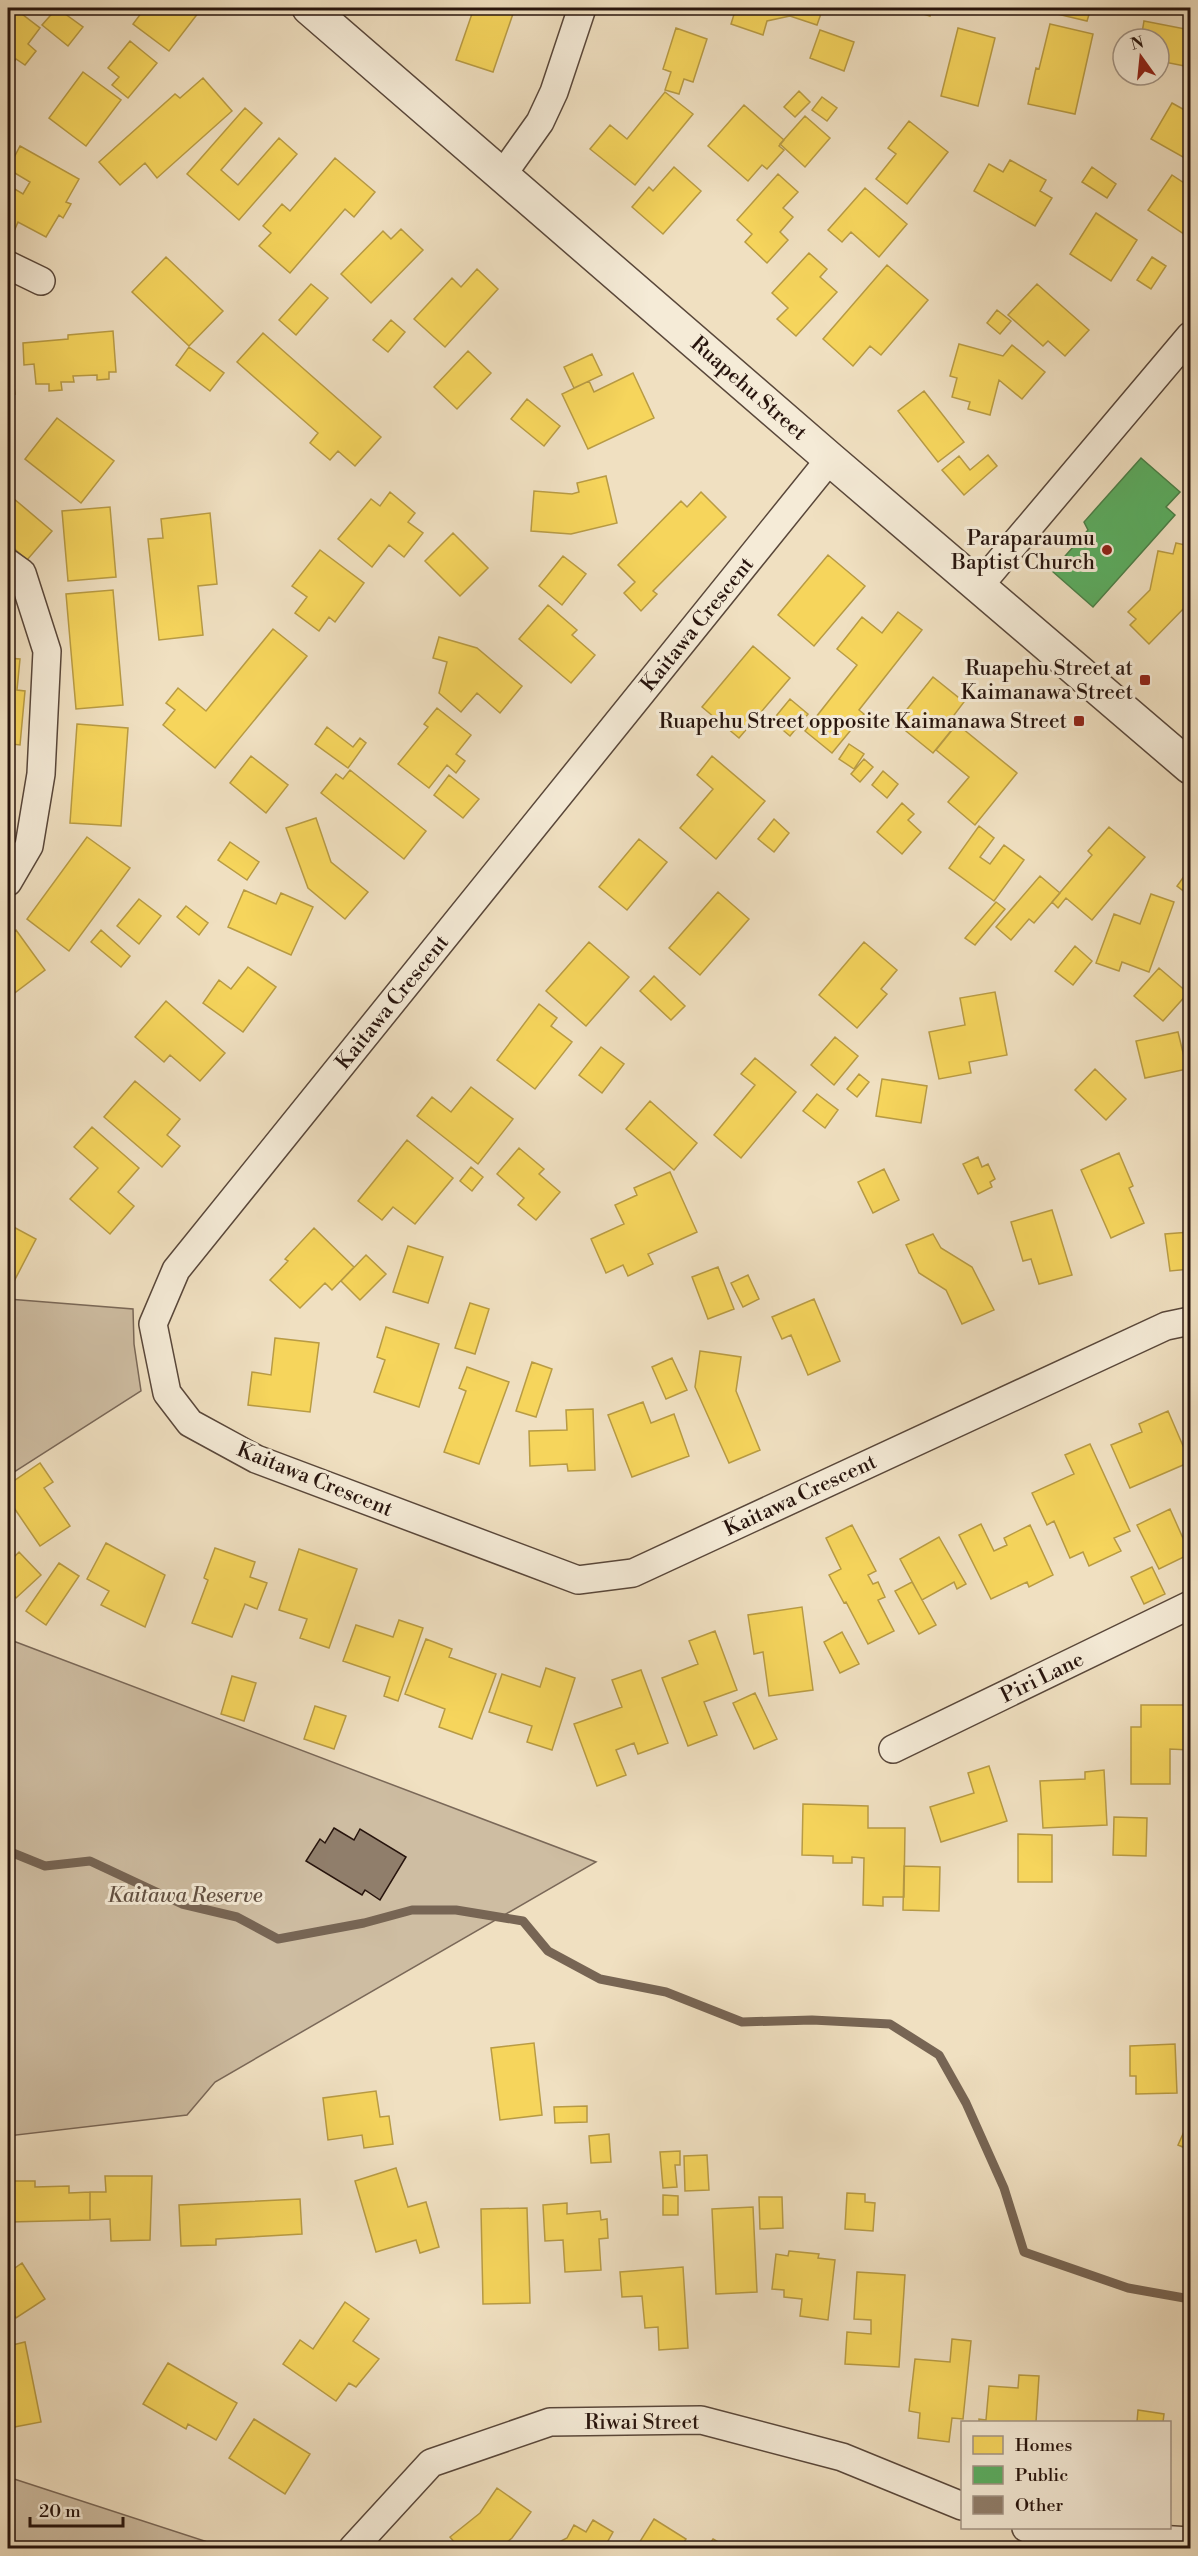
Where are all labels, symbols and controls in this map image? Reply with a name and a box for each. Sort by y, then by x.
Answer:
north arrow [1111,27,1171,87]
text: N [1129,32,1146,55]
street label: Ruapehu Street [685,331,812,447]
place label: Paraparaumu Baptist Church [950,526,1095,576]
marker: Paraparaumu Baptist Church [1100,543,1114,557]
street label: Kaitawa Crescent [636,552,760,697]
place label: Ruapehu Street at Kaimanawa Street [961,656,1134,706]
marker: Ruapehu Street at Kaimanawa Street [1138,673,1152,687]
place label: Ruapehu Street opposite Kaimanawa Street [659,709,1068,735]
marker: Ruapehu Street opposite Kaimanawa Street [1072,714,1086,728]
street label: Kaitawa Crescent [331,930,455,1075]
street label: Kaitawa Crescent [233,1437,397,1523]
street label: Kaitawa Crescent [720,1449,881,1543]
street label: Piri Lane [996,1647,1088,1709]
park label: Kaitawa Reserve [107,1883,263,1909]
street label: Riwai Street [585,2410,700,2436]
legend [961,2421,1171,2529]
text: Homes [1015,2434,1072,2457]
text: Public [1015,2464,1068,2487]
scale bar [30,2490,123,2528]
text: Other [1015,2494,1063,2517]
text: 20 m [39,2500,81,2523]

